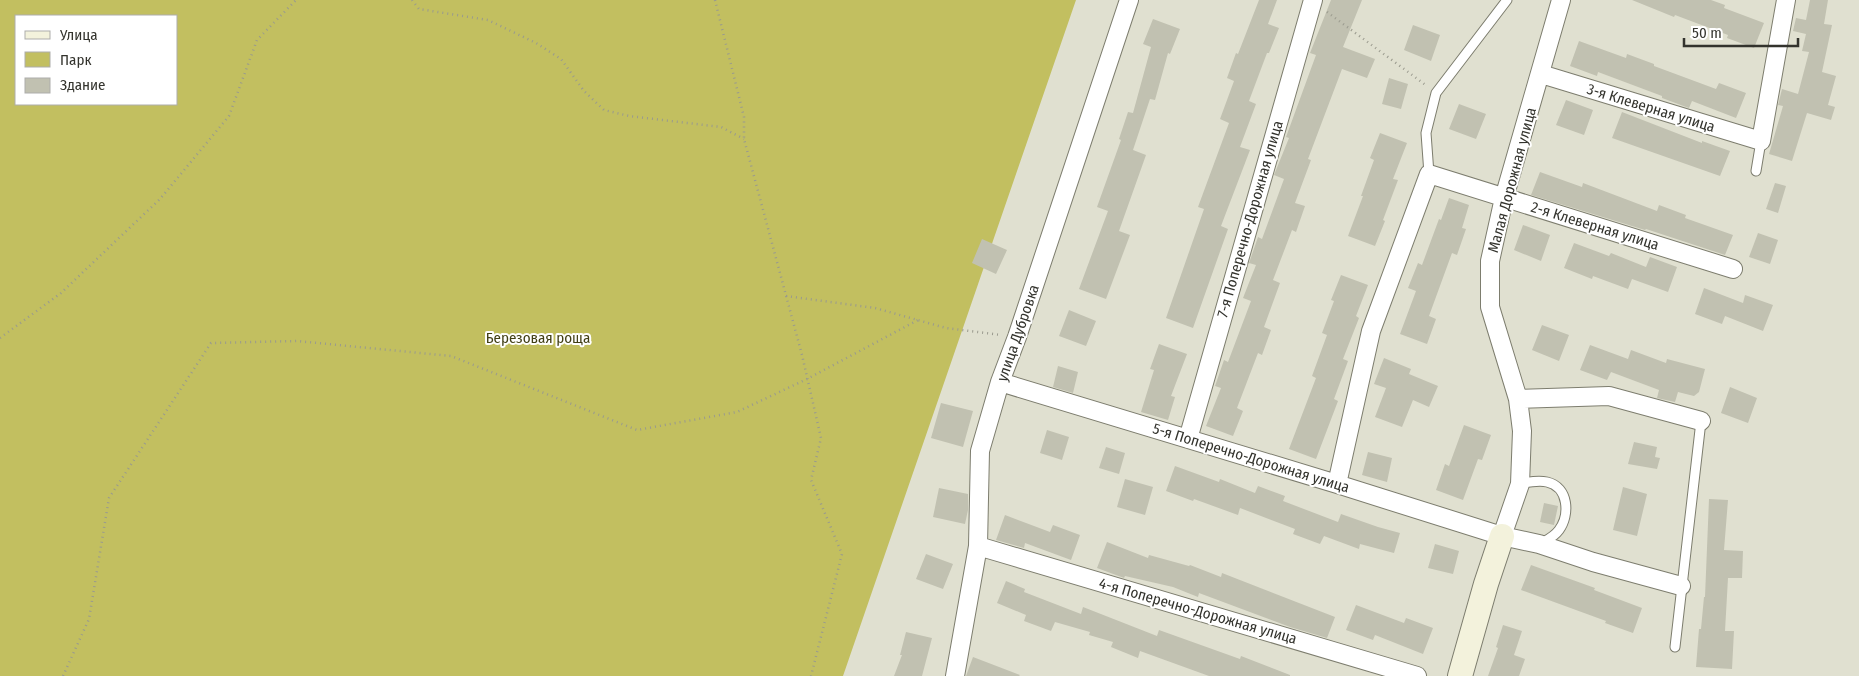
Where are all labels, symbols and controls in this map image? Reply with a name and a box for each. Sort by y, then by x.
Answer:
legend [15,15,178,105]
scale bar [1684,15,1798,47]
text: 50 m [1692,24,1722,42]
text: Улица [59,26,98,44]
text: Парк [60,51,91,69]
text: Здание [60,76,106,94]
street label: 3-я Клеверная улица [1585,80,1717,136]
street label: Малая Дорожная улица [1484,105,1540,255]
street label: 7-я Поперечно-Дорожная улица [1213,119,1287,319]
street label: 2-я Клеверная улица [1529,198,1661,254]
street label: улица Дубровка [993,282,1043,384]
park label: Березовая роща [486,329,590,347]
street label: 5-я Поперечно-Дорожная улица [1150,419,1352,497]
street label: 4-я Поперечно-Дорожная улица [1097,574,1299,648]

